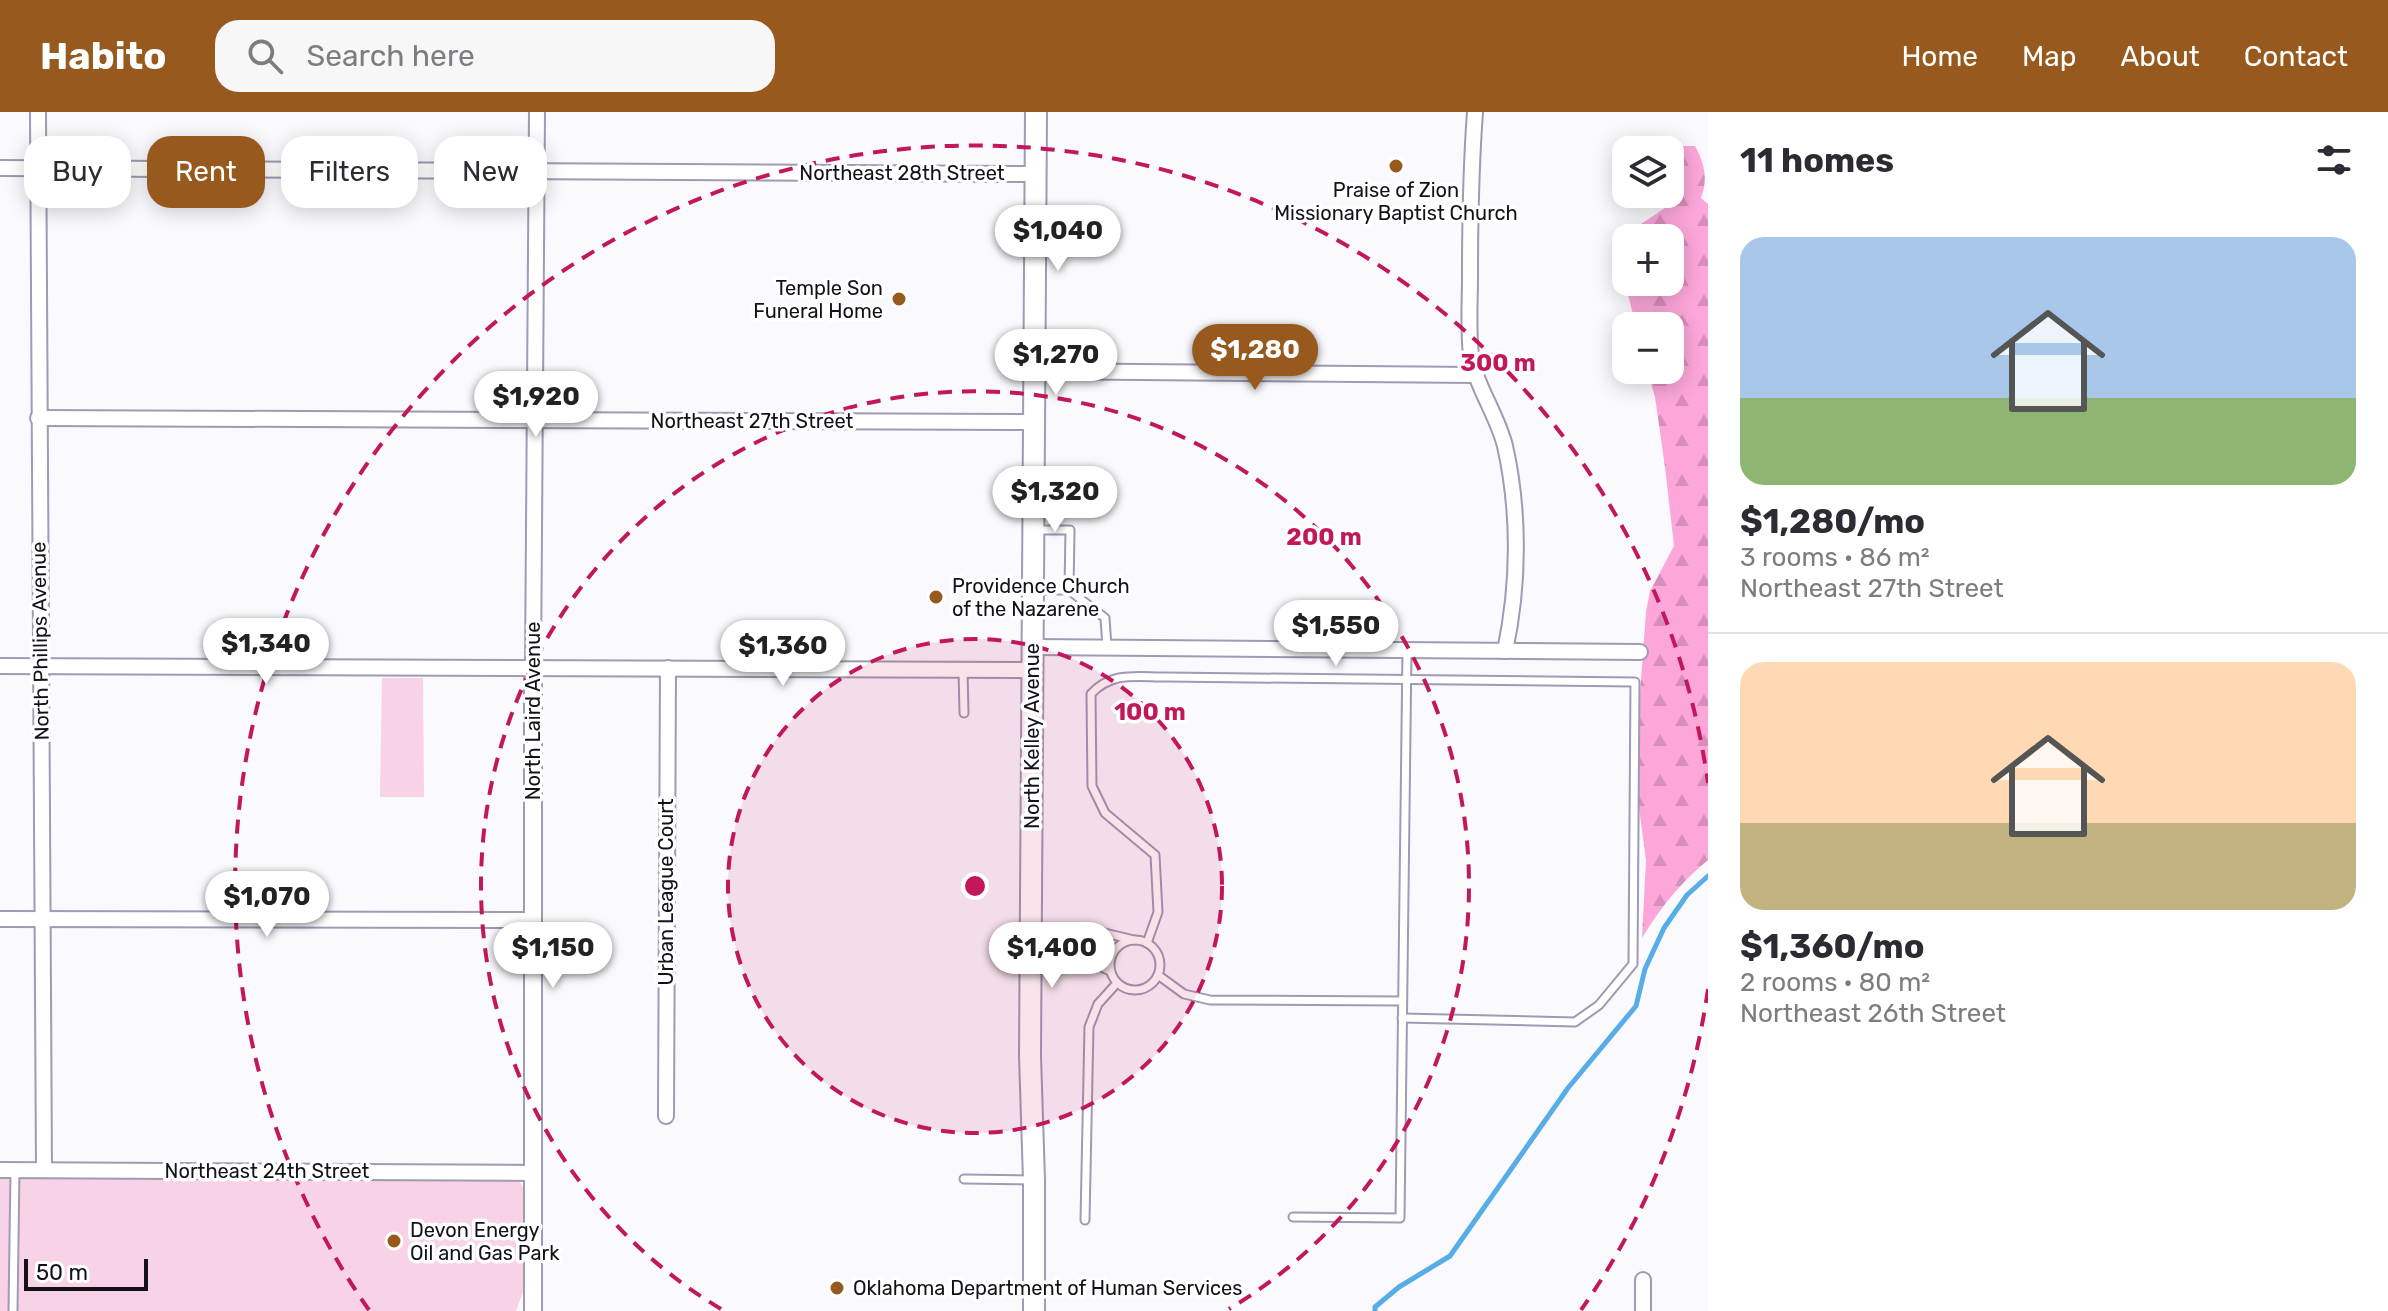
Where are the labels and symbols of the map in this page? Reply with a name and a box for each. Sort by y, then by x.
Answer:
marker: Praise of Zion Missionary Baptist Church [1387,157,1405,175]
street label: Northeast 28th Street [799,161,1005,185]
place label: Praise of Zion Missionary Baptist Church [1274,178,1518,225]
pin: $1,040 [993,205,1123,273]
place label: Temple Son Funeral Home [753,276,883,323]
marker: Temple Son Funeral Home [890,290,908,308]
pin: $1,280 [1190,324,1320,392]
pin: $1,270 [991,329,1121,397]
text: 300 m [1460,349,1536,377]
pin: $1,920 [471,371,601,439]
street label: Northeast 27th Street [651,409,854,433]
pin: $1,320 [990,466,1120,534]
text: 200 m [1286,523,1362,551]
street label: North Phillips Avenue [26,541,54,741]
place label: Providence Church of the Nazarene [952,574,1130,621]
marker: Providence Church of the Nazarene [927,588,945,606]
pin: $1,550 [1271,600,1401,668]
pin: $1,340 [201,618,331,686]
pin: $1,360 [718,620,848,688]
street label: North Laird Avenue [521,622,545,800]
street label: North Kelley Avenue [1020,643,1044,829]
text: 100 m [1114,698,1186,726]
street label: Urban League Court [654,798,678,986]
pin: $1,070 [202,871,332,939]
centre of rings [961,872,989,900]
pin: $1,150 [488,922,618,990]
pin: $1,400 [987,922,1117,990]
street label: Northeast 24th Street [165,1159,370,1183]
place label: Devon Energy Oil and Gas Park [410,1218,560,1265]
marker: Devon Energy Oil and Gas Park [385,1232,403,1250]
scale bar [24,1255,148,1291]
place label: Oklahoma Department of Human Services [853,1276,1242,1300]
marker: Oklahoma Department of Human Services [828,1279,846,1297]

